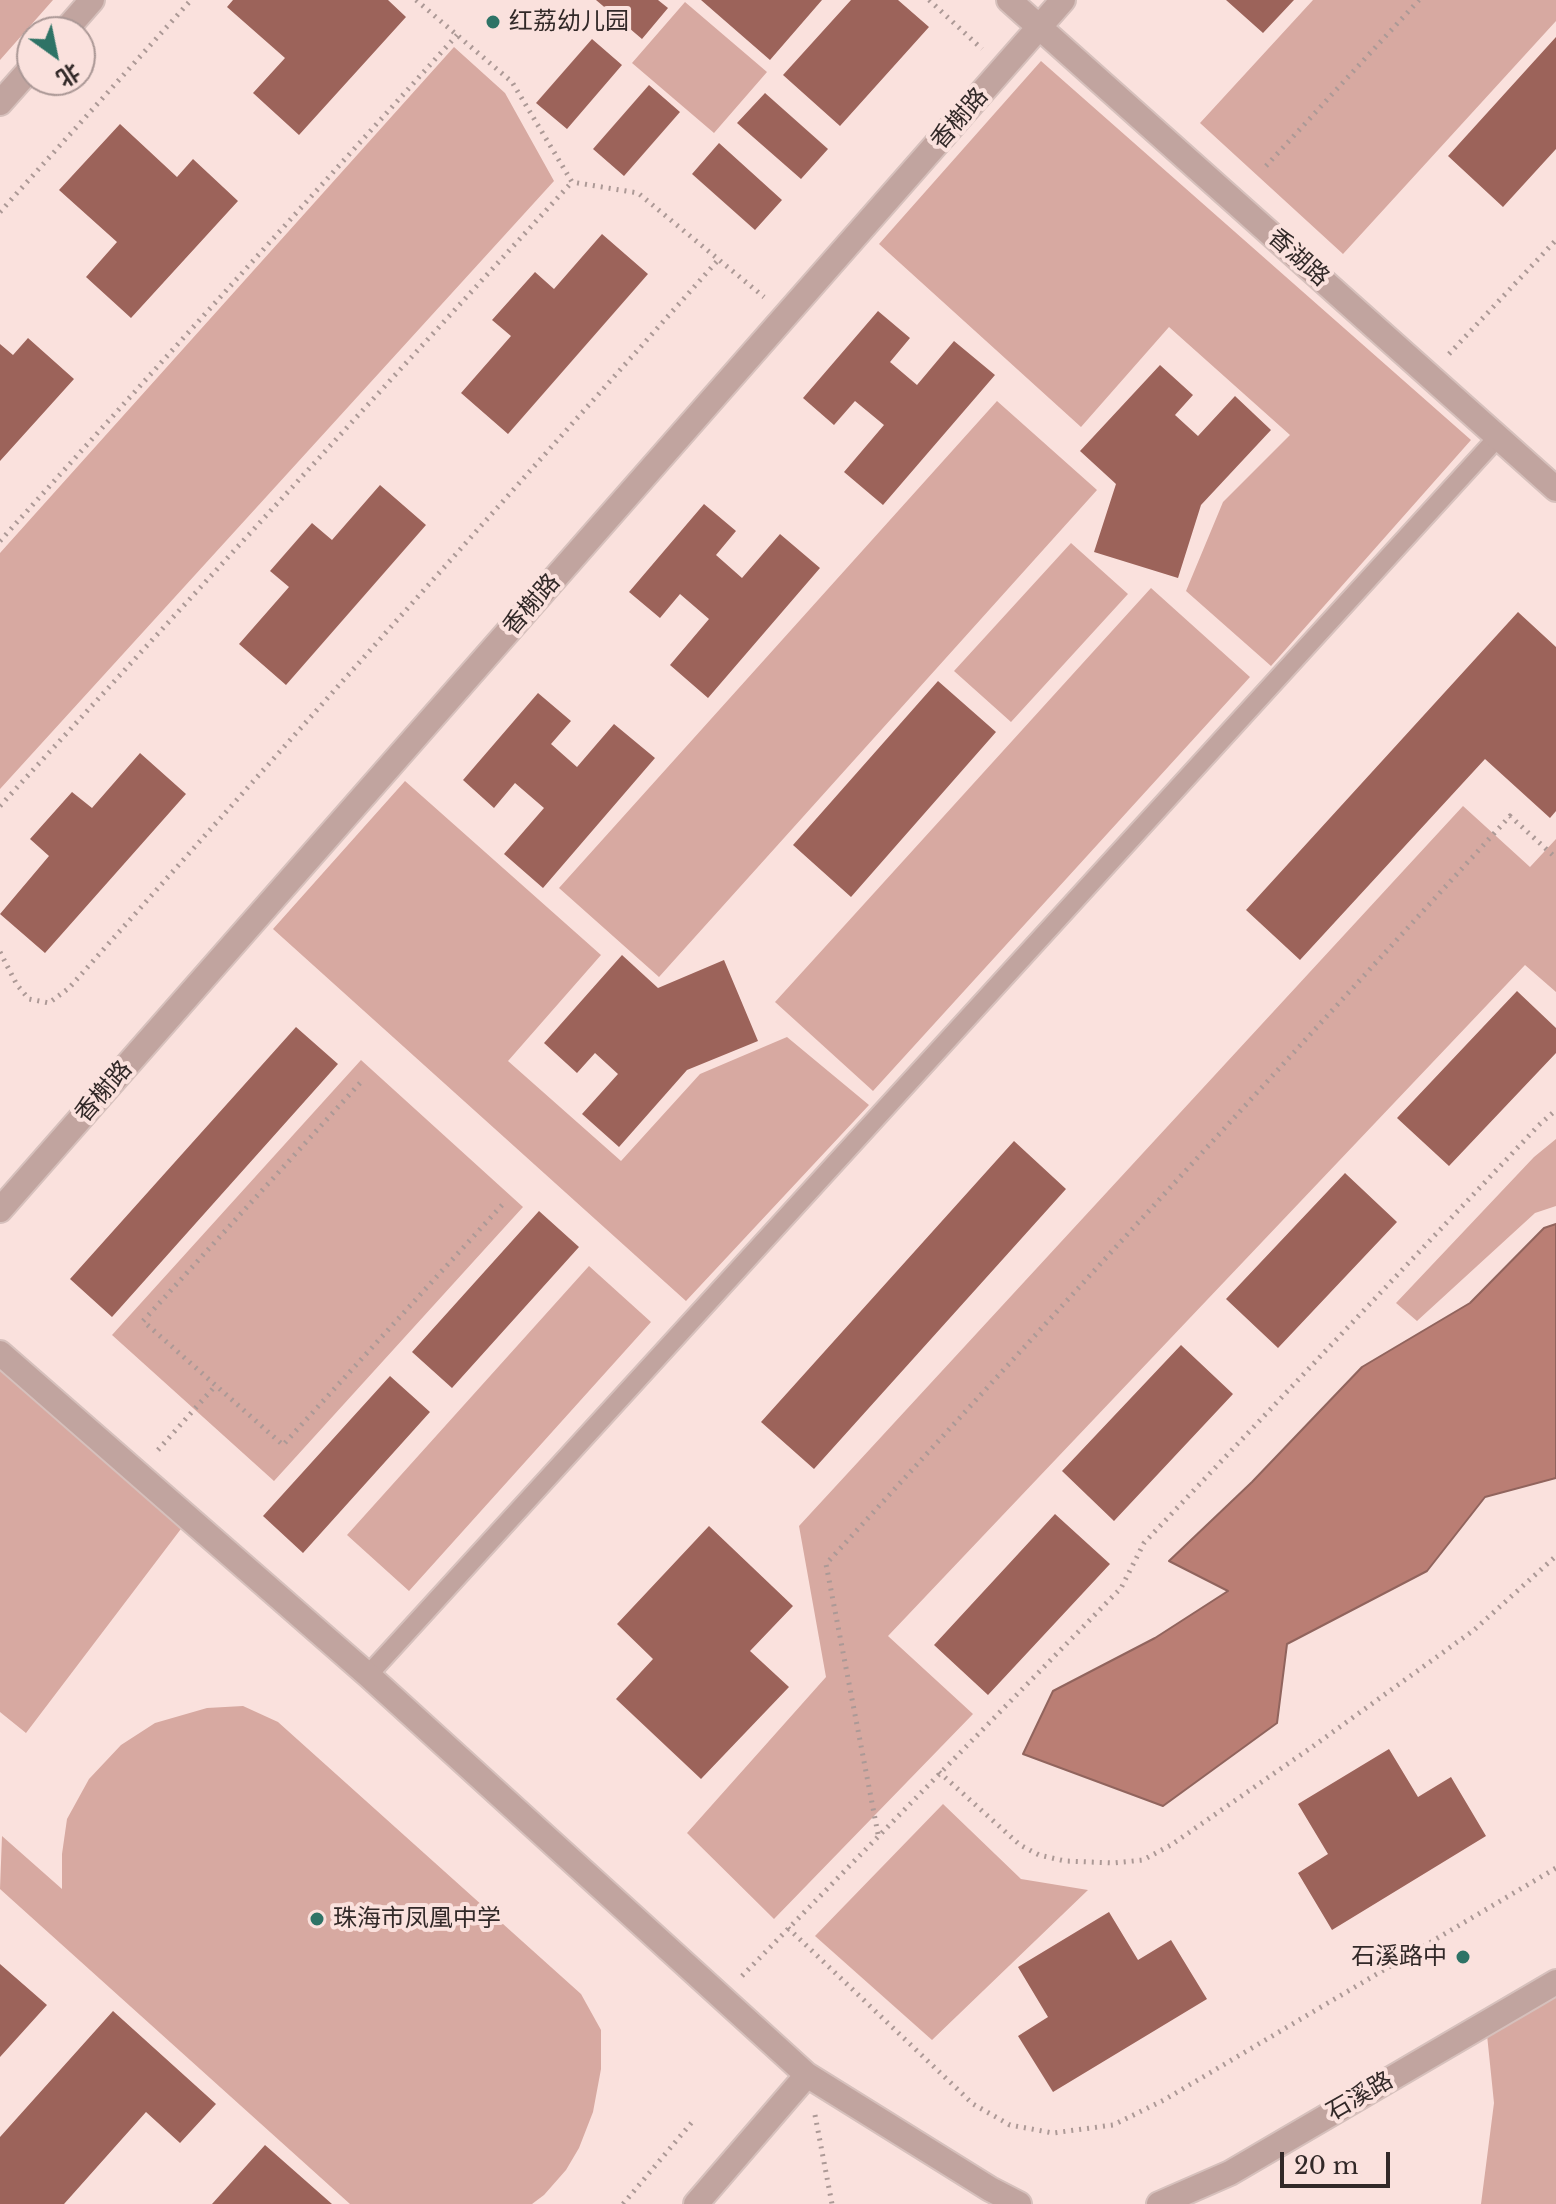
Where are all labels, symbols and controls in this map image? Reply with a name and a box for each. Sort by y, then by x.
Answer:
place label: 红荔幼儿园 [509,8,629,36]
marker: 红荔幼儿园 [484,13,502,31]
north arrow [16,16,96,96]
text: 北 [52,58,85,92]
street label: 香榭路 [926,82,994,156]
street label: 香湖路 [1262,223,1334,293]
street label: 香榭路 [498,568,566,642]
street label: 香榭路 [70,1055,138,1129]
place label: 珠海市凤凰中学 [333,1905,501,1933]
marker: 珠海市凤凰中学 [308,1910,326,1928]
place label: 石溪路中 [1351,1943,1447,1971]
marker: 石溪路中 [1454,1948,1472,1966]
street label: 石溪路 [1322,2067,1398,2127]
scale bar [1284,2136,1394,2186]
text: 20 m [1294,2151,1359,2180]

